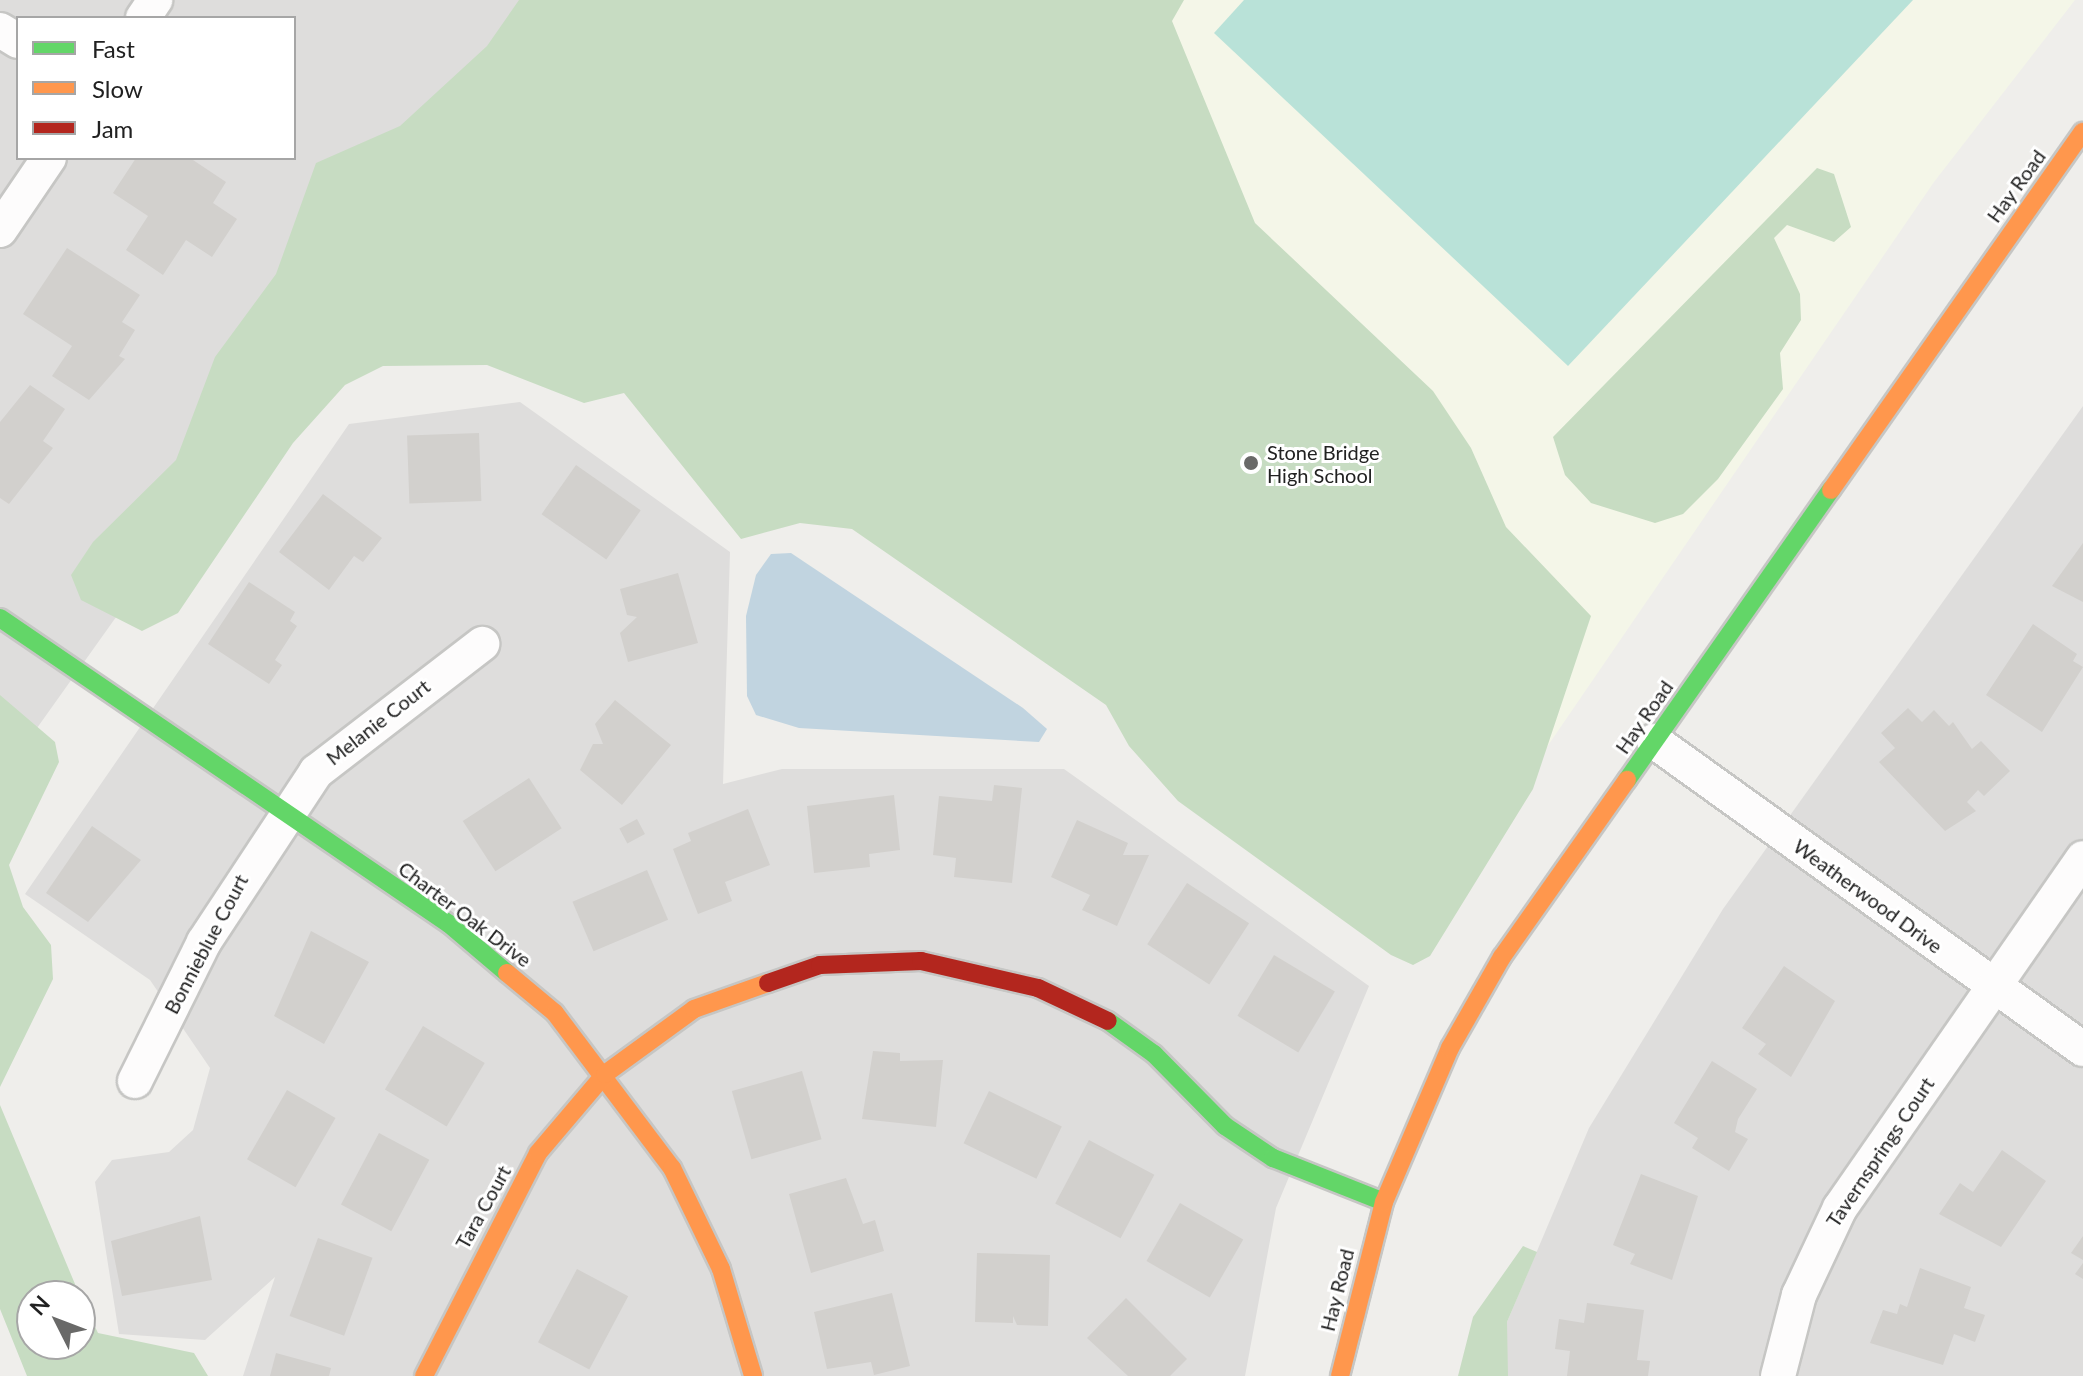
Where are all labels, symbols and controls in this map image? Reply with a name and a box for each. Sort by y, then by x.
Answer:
legend [16,16,296,160]
text: Fast [92,34,135,63]
text: Slow [92,74,143,103]
text: Jam [92,114,133,143]
street label: Hay Road [1981,145,2051,227]
place label: Stone Bridge High School [1267,440,1379,487]
marker: Stone Bridge High School [1242,454,1260,472]
street label: Melanie Court [321,674,435,770]
street label: Hay Road [1610,676,1678,758]
street label: Weatherwood Drive [1789,834,1947,958]
street label: Charter Oak Drive [394,856,536,972]
street label: Bonnieblue Court [159,870,253,1018]
street label: Tavernsprings Court [1821,1072,1939,1232]
street label: Tara Court [450,1161,516,1253]
street label: Hay Road [1315,1246,1359,1334]
north arrow [16,1280,96,1360]
text: N [24,1290,55,1320]

